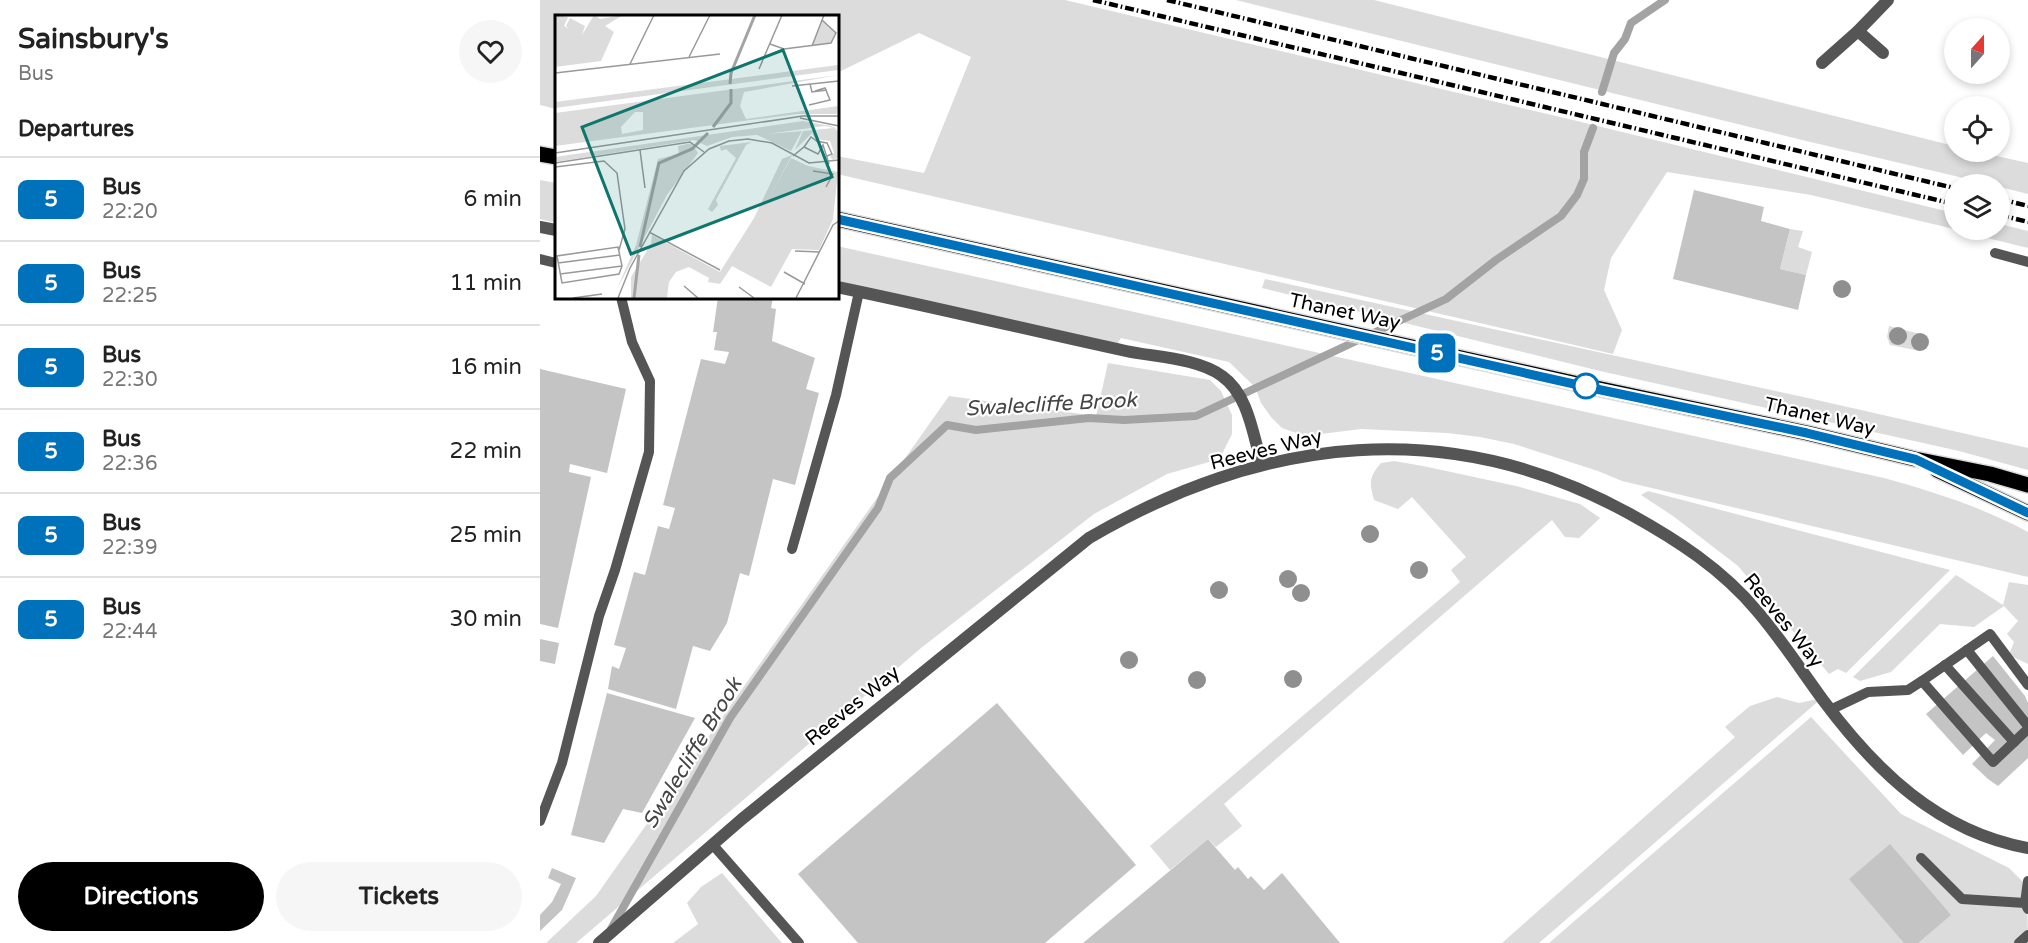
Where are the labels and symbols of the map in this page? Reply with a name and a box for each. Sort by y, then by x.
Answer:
inset map [555,15,838,298]
north arrow [1944,18,2010,84]
street label: Thanet Way [1287,288,1403,336]
line badge: 5 [1418,334,1456,372]
unlabelled marker [1573,373,1599,399]
water label: Swalecliffe Brook [965,387,1139,421]
street label: Thanet Way [1762,393,1878,441]
street label: Reeves Way [1208,424,1325,475]
street label: Reeves Way [1738,569,1829,673]
street label: Reeves Way [801,660,905,751]
water label: Swalecliffe Brook [638,672,748,833]

